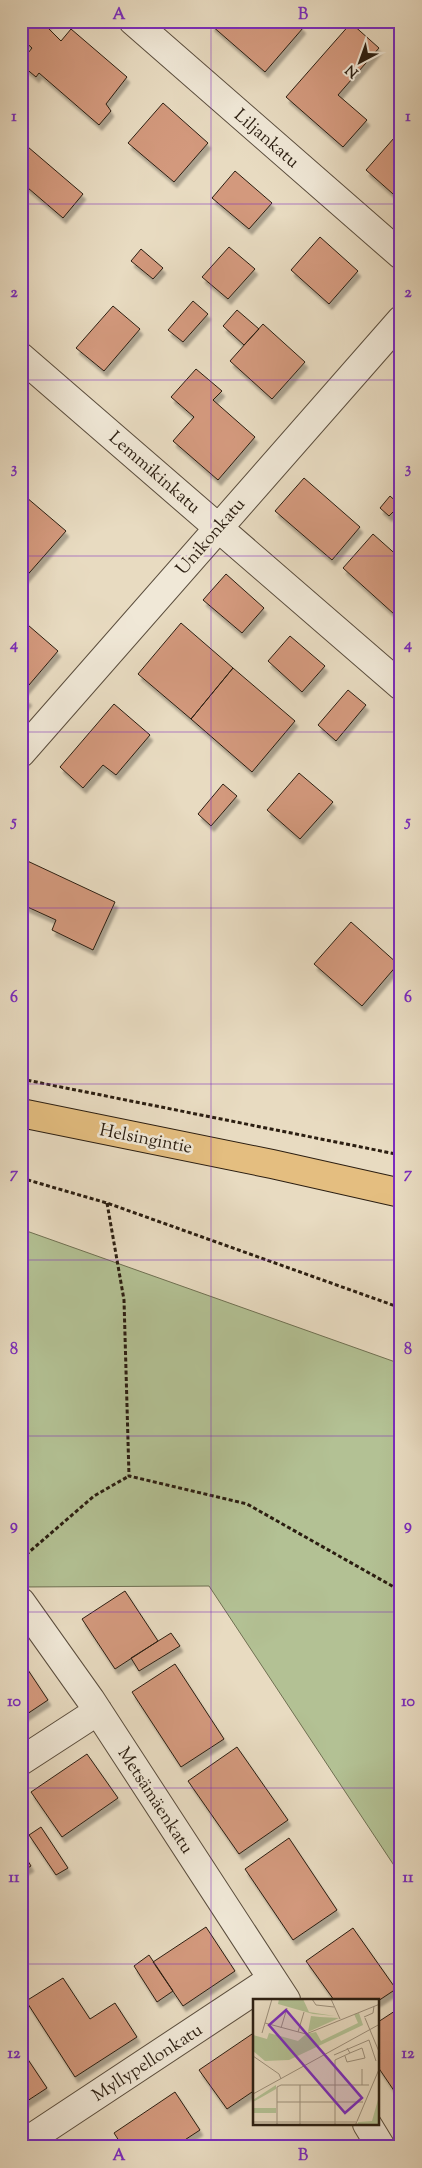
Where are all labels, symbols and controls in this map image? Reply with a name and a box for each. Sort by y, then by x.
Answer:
text: A [113,4,126,27]
text: B [298,4,308,27]
north arrow [334,38,384,88]
text: N [342,59,364,82]
street label: Liljankatu [227,104,304,175]
text: 1 [11,106,17,129]
text: 1 [405,106,411,129]
text: 2 [10,282,18,305]
text: 2 [404,282,412,305]
street label: Lemmikinkatu [102,426,205,521]
text: 3 [11,458,18,481]
text: 3 [405,458,412,481]
street label: Unikonkatu [171,493,252,582]
text: 4 [9,634,18,657]
text: 4 [403,634,412,657]
text: 5 [9,811,17,834]
text: 5 [403,811,411,834]
text: 6 [10,987,18,1010]
text: 6 [404,987,412,1010]
street label: Helsingintie [97,1118,194,1162]
text: 7 [10,1163,19,1186]
text: 7 [404,1163,413,1186]
text: 8 [10,1339,18,1362]
text: 8 [404,1339,412,1362]
text: 9 [10,1515,18,1538]
text: 9 [404,1515,412,1538]
text: 10 [7,1691,21,1714]
text: 10 [401,1691,415,1714]
street label: Metsämäenkatu [110,1743,199,1860]
text: 11 [9,1867,20,1890]
text: 11 [403,1867,414,1890]
inset map [253,1999,380,2126]
street label: Myllypellonkatu [88,2018,208,2109]
text: 12 [8,2043,21,2066]
text: 12 [402,2043,415,2066]
text: A [113,2145,126,2168]
text: B [298,2145,308,2168]

